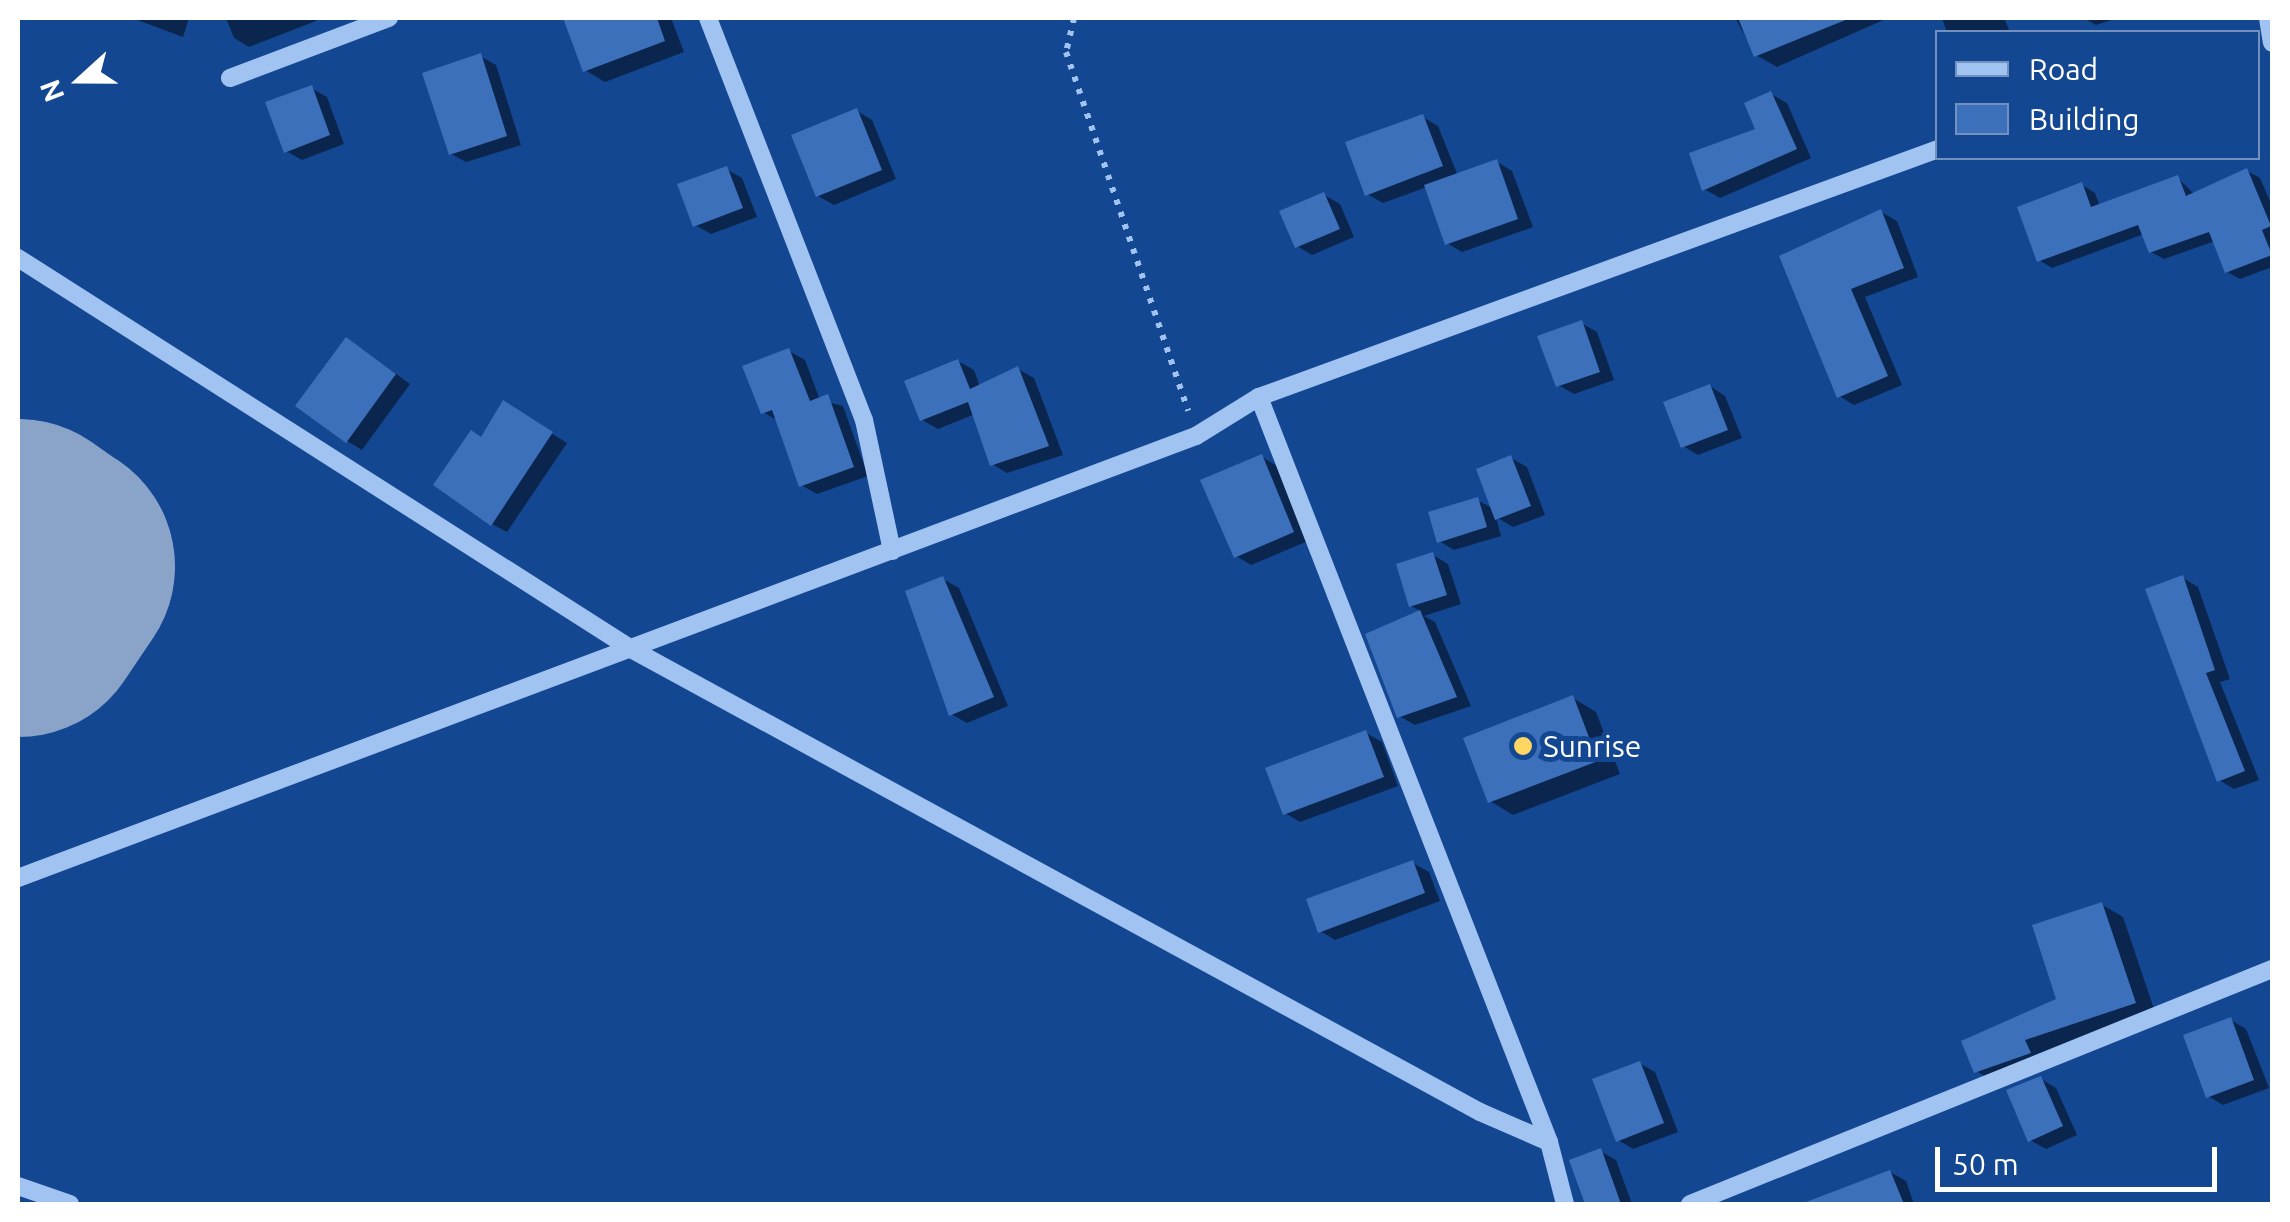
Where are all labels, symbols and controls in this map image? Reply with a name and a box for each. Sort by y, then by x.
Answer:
north arrow [30,30,130,130]
legend [1935,30,2260,160]
text: Road [2029,52,2098,86]
text: N [33,76,70,106]
text: Building [2029,102,2140,136]
place label: Sunrise [1543,728,1641,764]
marker: Sunrise [1512,735,1534,757]
scale bar [1940,1127,2222,1189]
text: 50 m [1952,1147,2019,1181]

